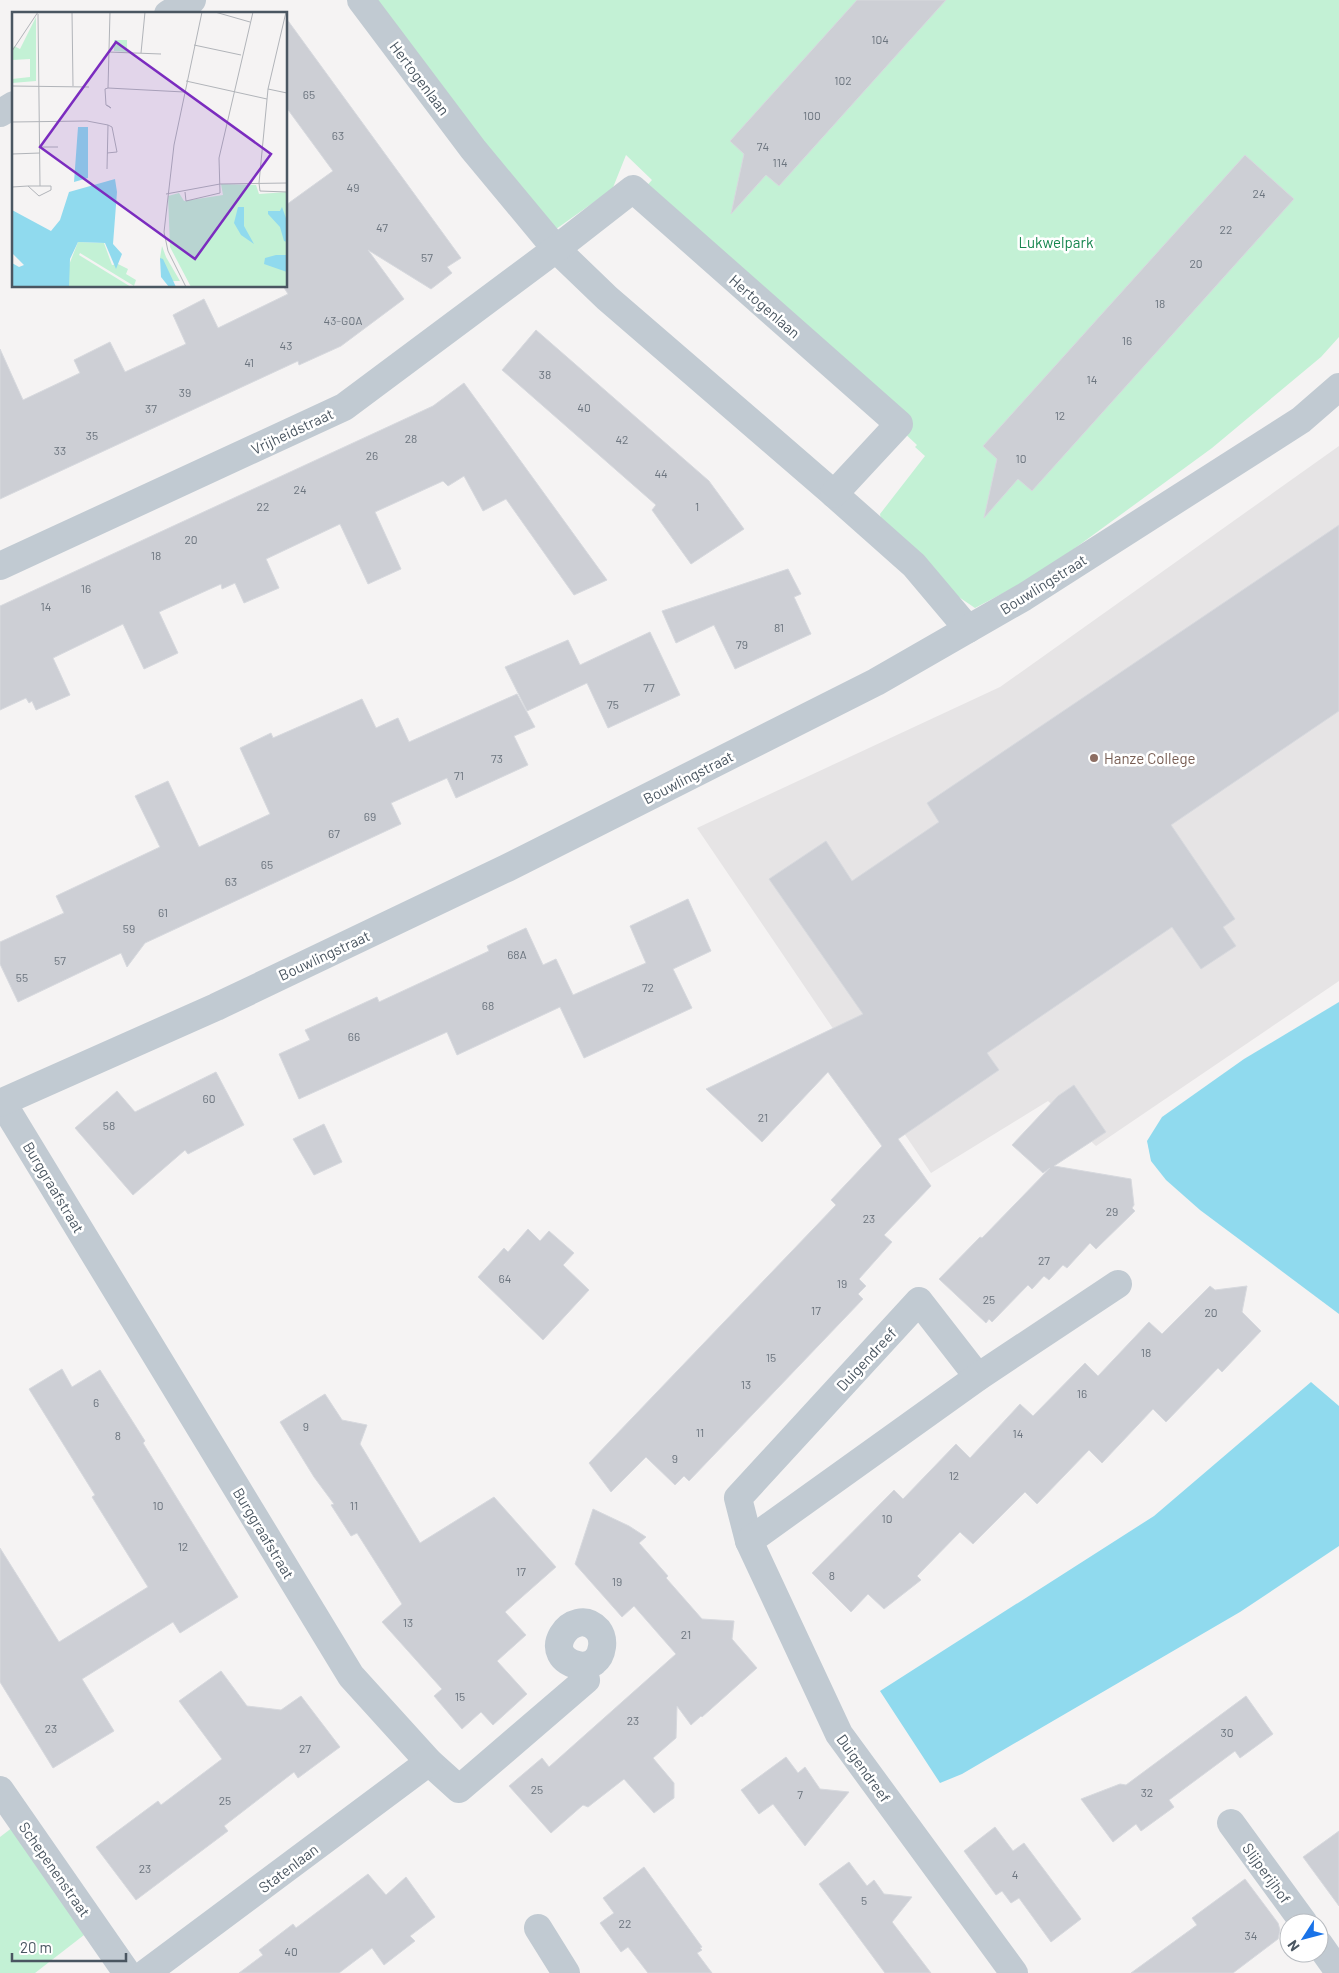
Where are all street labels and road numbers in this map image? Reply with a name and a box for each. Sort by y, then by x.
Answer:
street label: Hertogenlaan [386,37,454,119]
street label: Hertogenlaan [726,270,804,342]
street label: Vrijheidstraat [248,404,336,458]
street label: Bouwlingstraat [996,550,1090,618]
street label: Bouwlingstraat [640,747,736,807]
street label: Bouwlingstraat [276,926,372,984]
street label: Burggraafstraat [20,1138,88,1236]
street label: Duigendreef [832,1324,900,1394]
street label: Burggraafstraat [230,1484,298,1582]
street label: Duigendreef [833,1730,895,1806]
street label: Schepenenstraat [16,1818,94,1920]
street label: Slijperijhof [1239,1839,1295,1907]
street label: Statenlaan [255,1840,321,1896]

